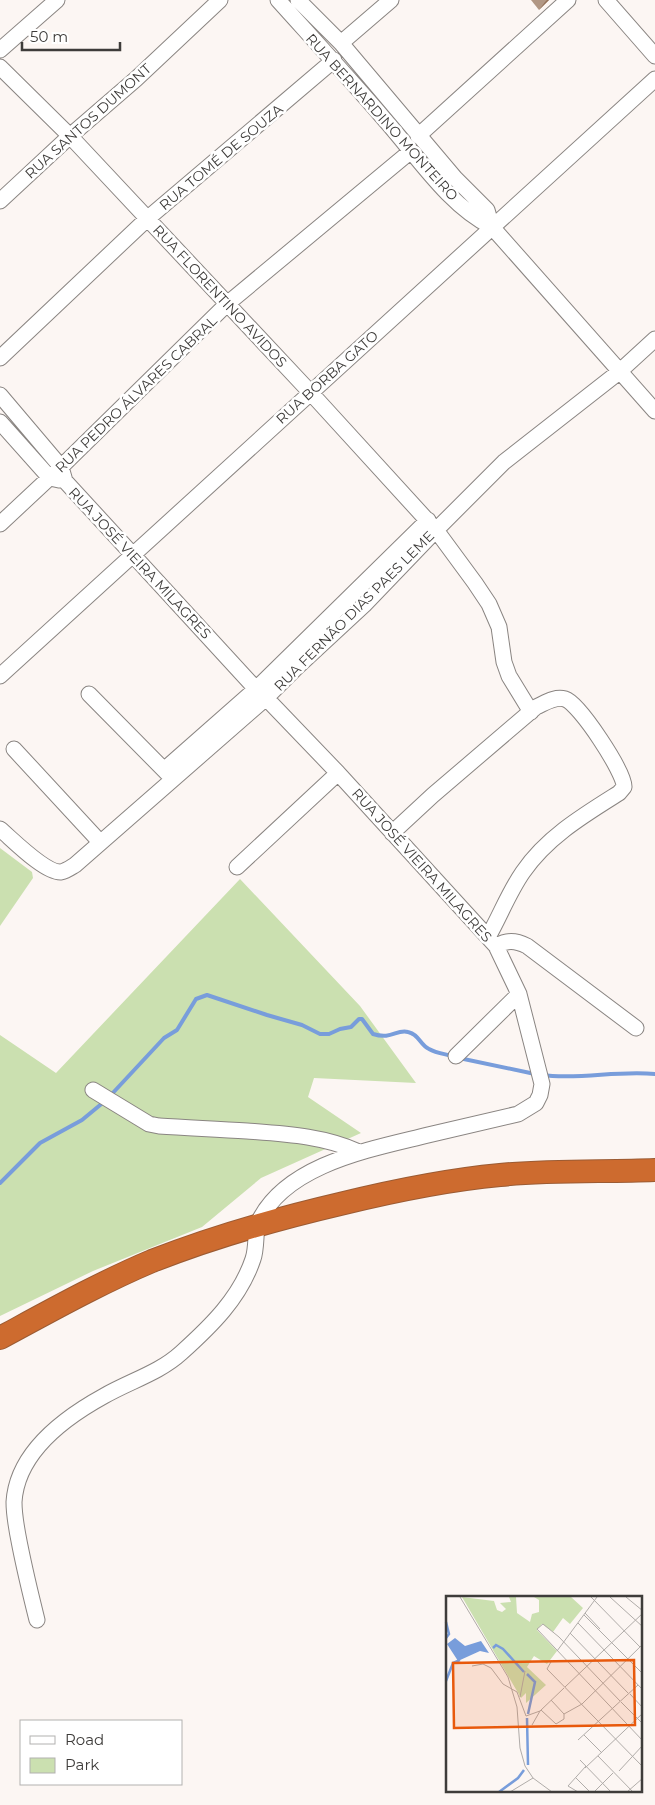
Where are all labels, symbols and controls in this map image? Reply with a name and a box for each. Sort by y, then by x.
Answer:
scale bar [22,20,120,52]
text: 50 m [30,27,68,46]
street label: RUA BERNARDINO MONTEIRO [302,30,462,205]
street label: RUA SANTOS DUMONT [21,59,155,183]
street label: RUA TOMÉ DE SOUZA [155,99,287,214]
street label: RUA FLORENTINO AVIDOS [149,221,291,371]
street label: RUA PEDRO ÁLVARES CABRAL [51,311,221,476]
street label: RUA BORBA GATO [272,326,382,428]
street label: RUA JOSÉ VIEIRA MILAGRES [65,483,215,643]
street label: RUA FERNÃO DIAS PAES LEME [270,527,438,695]
street label: RUA JOSÉ VIEIRA MILAGRES [348,784,496,946]
inset map [446,1596,642,1792]
legend [20,1720,182,1785]
text: Road [65,1730,104,1749]
text: Park [65,1755,99,1774]

